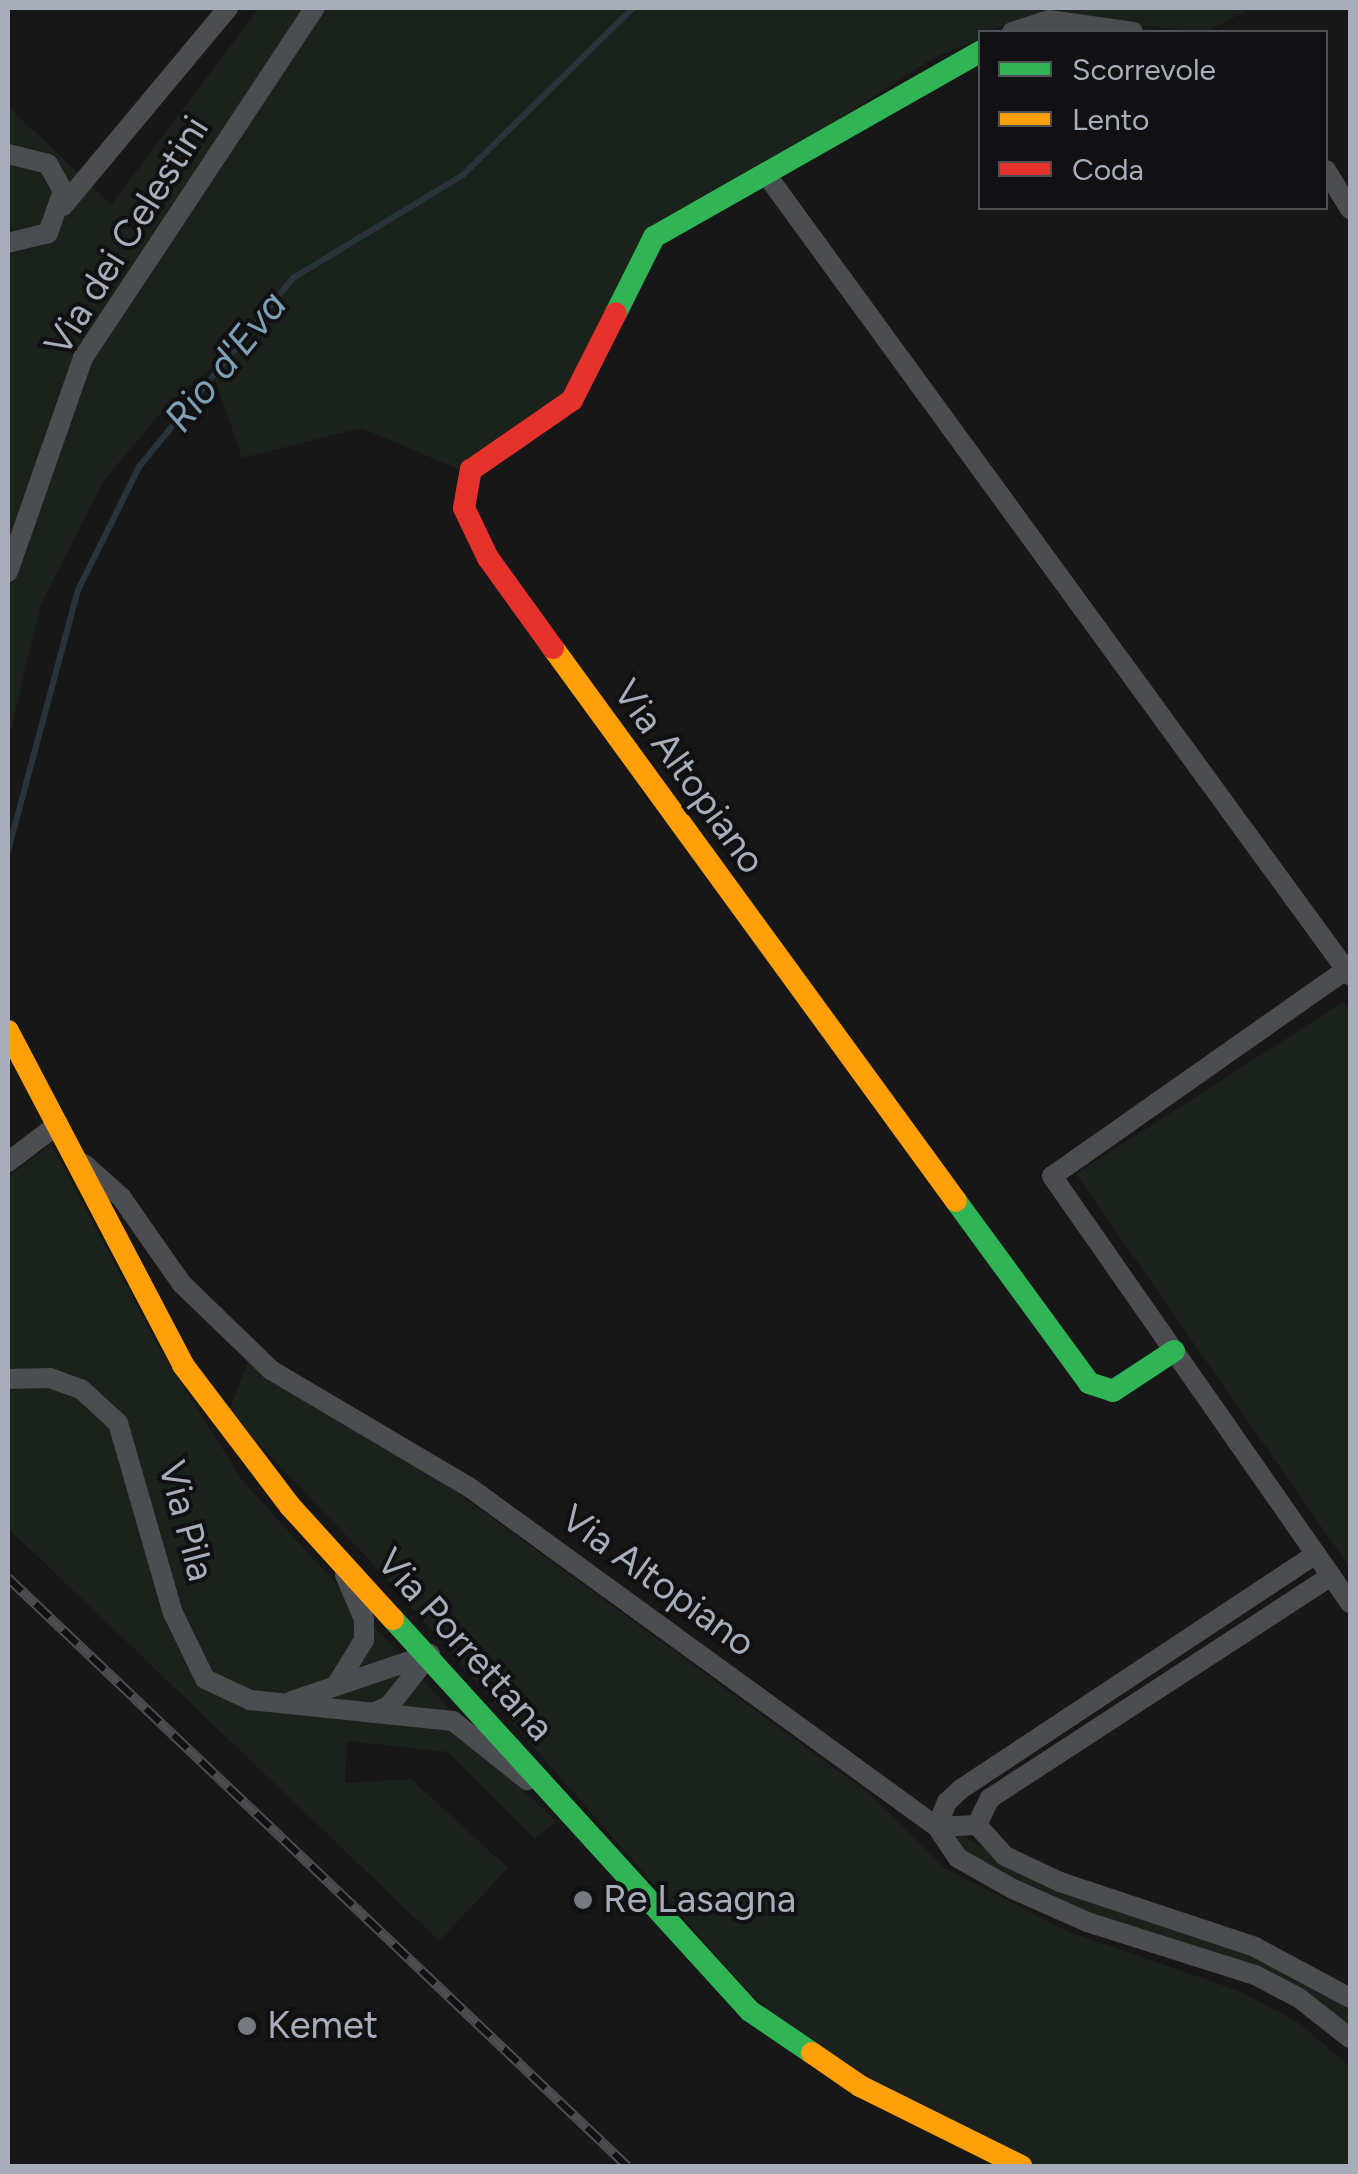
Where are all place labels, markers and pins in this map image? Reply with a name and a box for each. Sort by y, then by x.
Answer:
place label: Re Lasagna [603,1877,796,1923]
marker: Re Lasagna [572,1889,594,1911]
place label: Kemet [267,2003,378,2049]
marker: Kemet [236,2015,258,2037]

